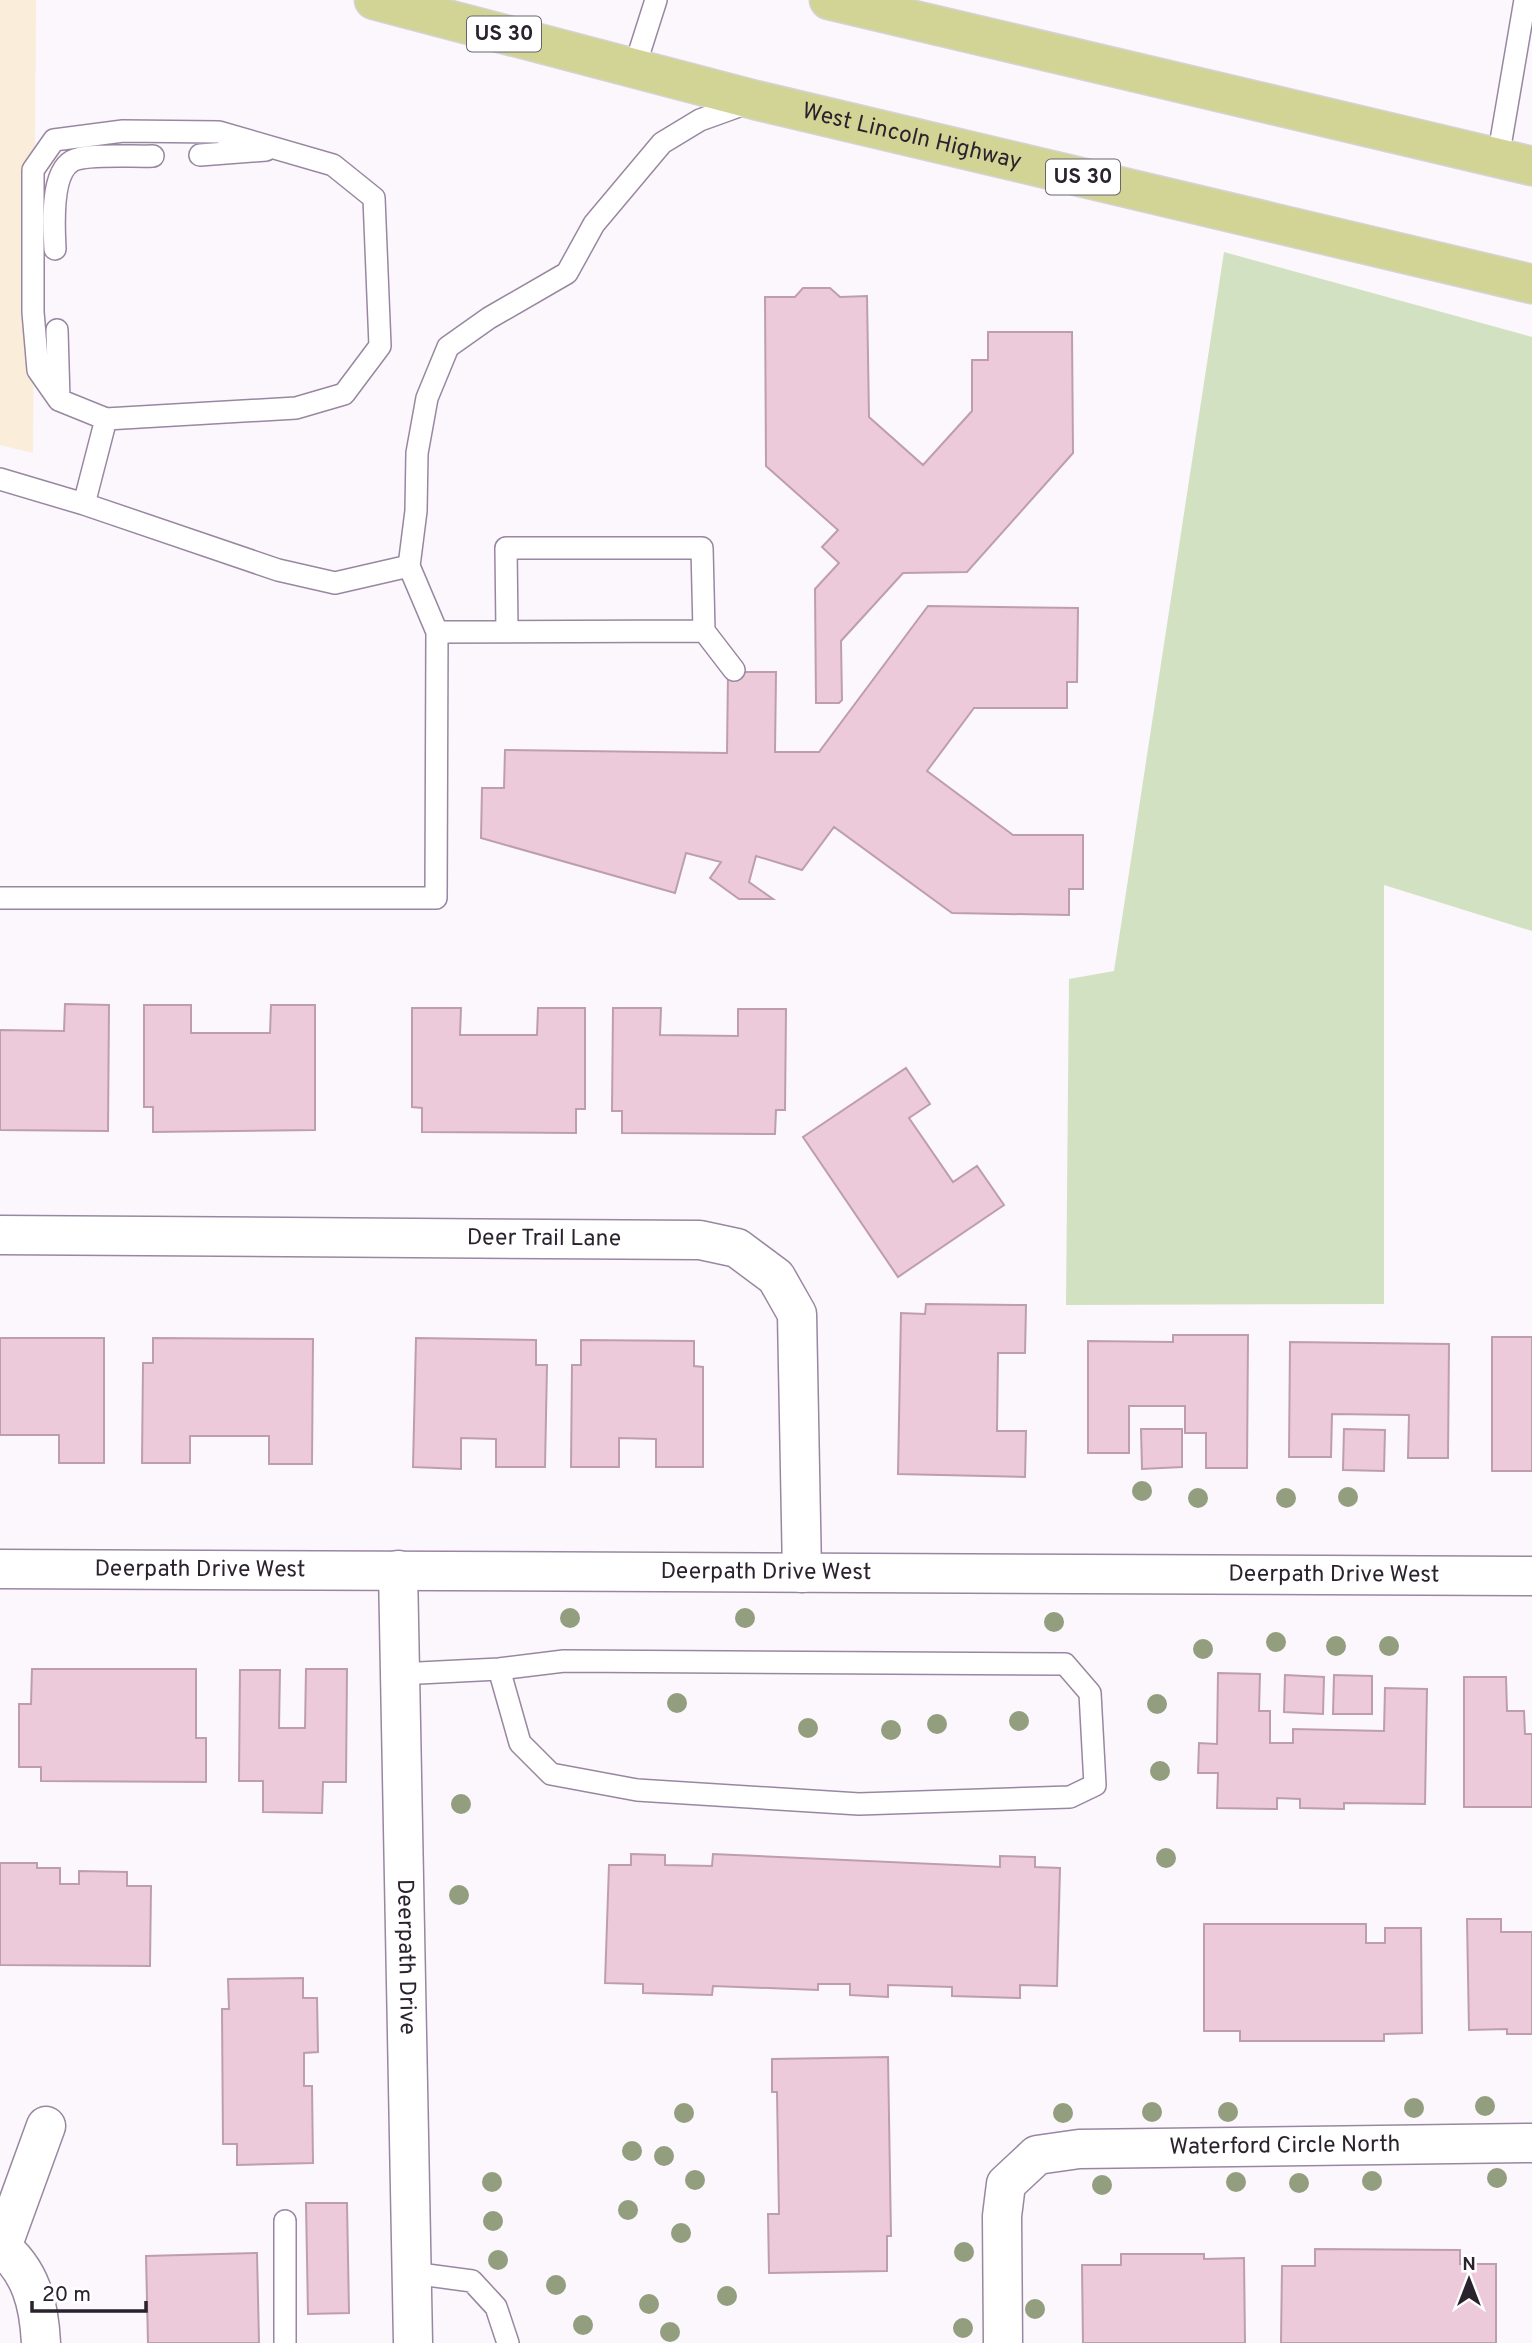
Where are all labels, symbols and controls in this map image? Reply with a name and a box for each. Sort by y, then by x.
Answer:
road number: US 30 [467,16,541,52]
street label: West Lincoln Highway [799,97,1024,177]
road number: US 30 [1046,160,1120,194]
street label: Deer Trail Lane [467,1224,621,1254]
street label: Deerpath Drive West [94,1555,306,1585]
street label: Deerpath Drive West [660,1558,872,1587]
street label: Deerpath Drive West [1228,1560,1440,1590]
street label: Deerpath Drive [389,1879,422,2035]
street label: Waterford Circle North [1169,2130,1401,2162]
north arrow [1434,2245,1504,2315]
text: N [1462,2253,1476,2277]
scale bar [32,2270,145,2314]
text: 20 m [42,2282,91,2309]

